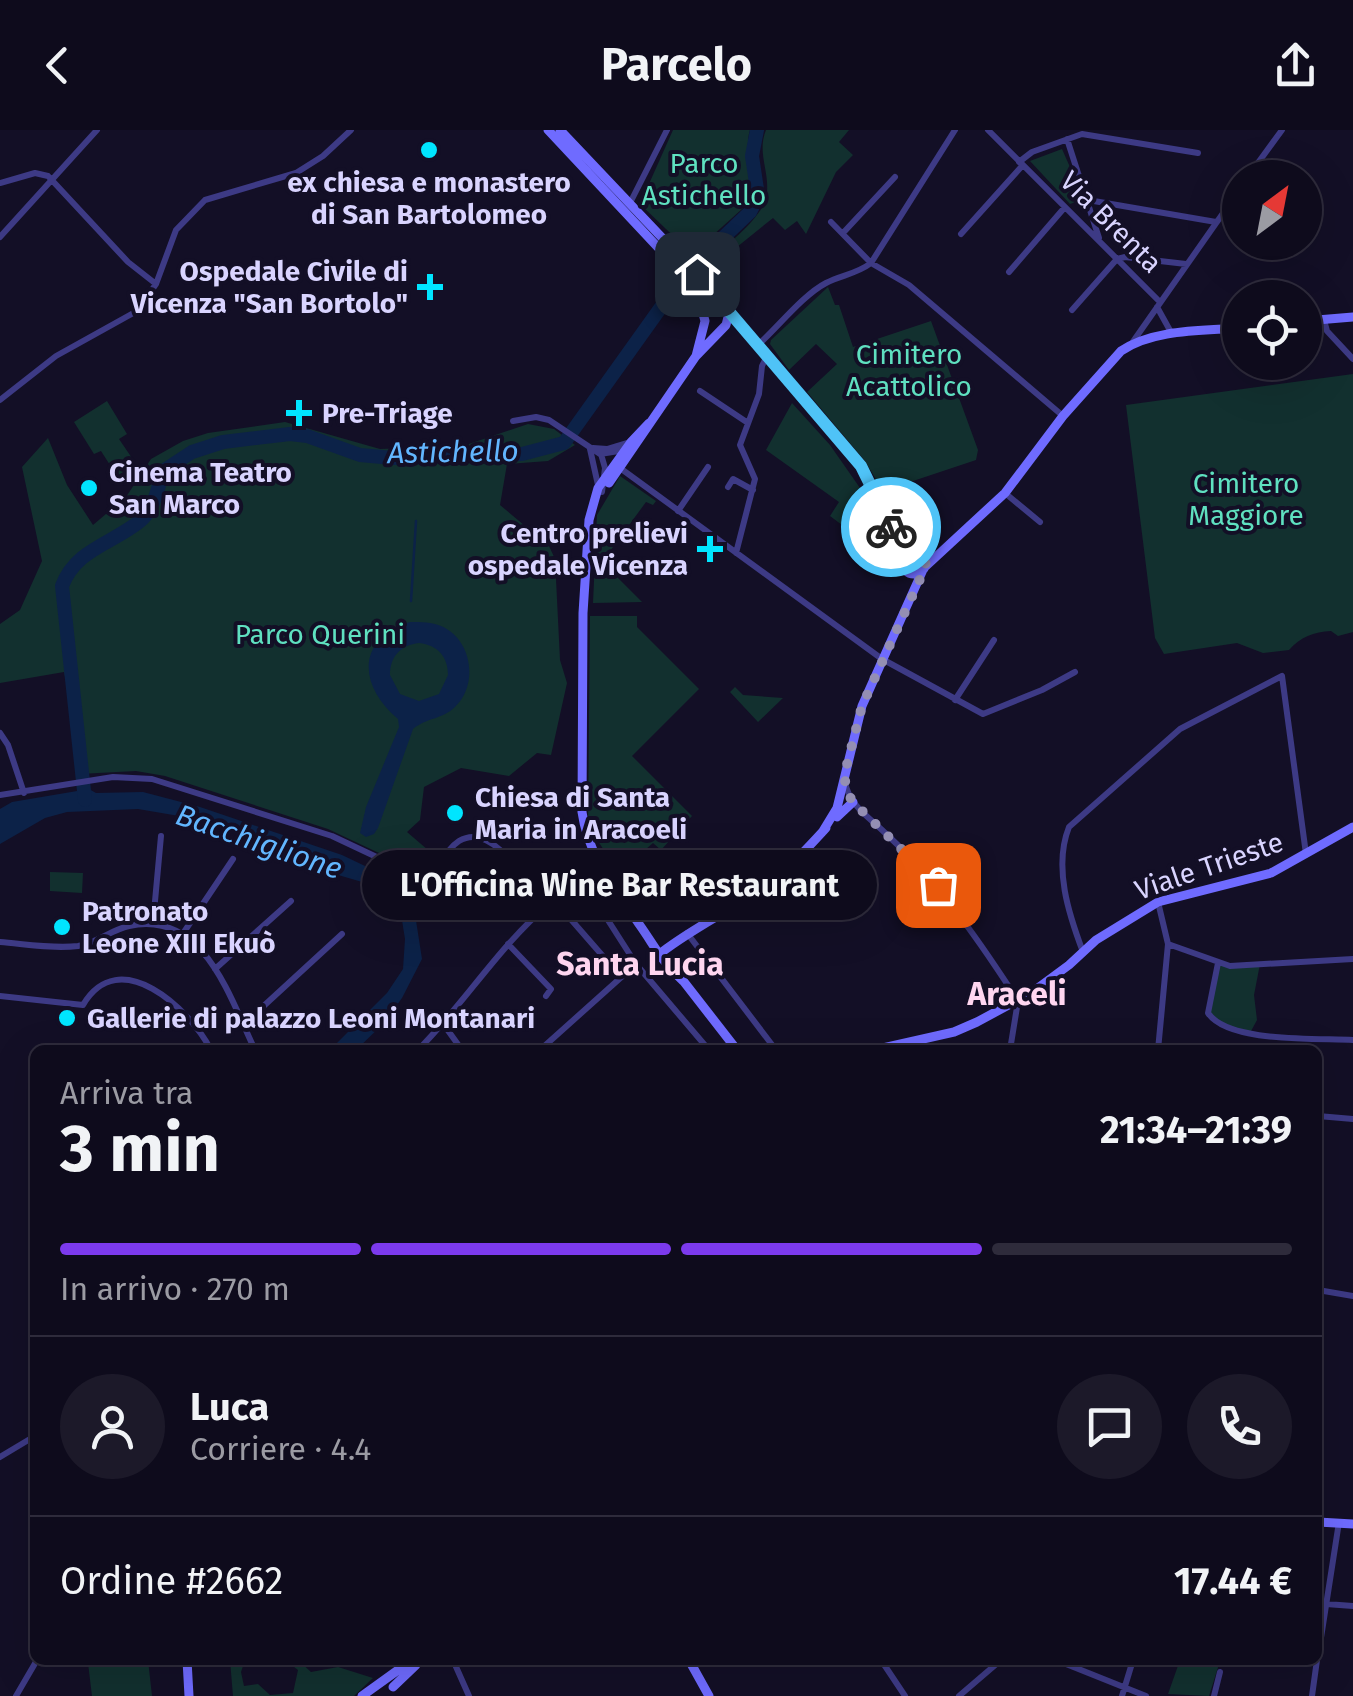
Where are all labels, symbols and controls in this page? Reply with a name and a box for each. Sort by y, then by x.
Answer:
icon: back [30,38,85,93]
text: Parcelo [601,38,752,92]
icon: share [1268,38,1323,93]
marker: ex chiesa e monastero di San Bartolomeo [418,139,440,161]
park label: Parco Astichello [642,147,766,212]
north arrow [1222,160,1322,260]
map controls [1222,160,1322,380]
street label: Via Brenta [1053,164,1169,280]
place label: ex chiesa e monastero di San Bartolomeo [287,166,571,231]
pin [655,232,740,317]
icon: home [670,247,725,302]
place label: Ospedale Civile di Vicenza "San Bortolo" [130,255,408,320]
marker: Ospedale Civile di Vicenza "San Bortolo" [417,274,443,300]
button: locate [1222,280,1322,380]
park label: Cimitero Acattolico [846,338,972,403]
place label: Pre-Triage [322,397,453,430]
marker: Pre-Triage [286,400,312,426]
water label: Astichello [386,433,519,471]
place label: Cinema Teatro San Marco [109,456,292,521]
park label: Cimitero Maggiore [1188,467,1304,532]
marker: Cinema Teatro San Marco [78,477,100,499]
courier [841,477,941,577]
icon: bike [864,500,919,555]
place label: Centro prelievi ospedale Vicenza [468,517,688,582]
marker: Centro prelievi ospedale Vicenza [697,536,723,562]
park label: Parco Querini [235,618,405,651]
place label: Chiesa di Santa Maria in Aracoeli [475,781,687,846]
water label: Bacchiglione [171,797,347,887]
marker: Chiesa di Santa Maria in Aracoeli [444,802,466,824]
street label: Viale Trieste [1130,825,1288,907]
pin [896,843,981,928]
callout: L'Officina Wine Bar Restaurant [363,850,878,920]
icon: bag [911,858,966,913]
text: L'Officina Wine Bar Restaurant [400,866,839,904]
place label: Patronato Leone XIII Ekuò [82,895,276,960]
marker: Patronato Leone XIII Ekuò [51,916,73,938]
district label: Santa Lucia [556,945,724,983]
district label: Araceli [966,975,1067,1013]
place label: Gallerie di palazzo Leoni Montanari [87,1002,535,1035]
marker: Gallerie di palazzo Leoni Montanari [56,1007,78,1029]
text: Arriva tra [60,1074,193,1112]
text: 21:34–21:39 [1100,1107,1292,1153]
text: 3 min [60,1110,220,1188]
text: In arrivo · 270 m [60,1270,290,1308]
button: person [60,1374,165,1479]
button: chat [1057,1374,1162,1479]
button: phone [1187,1374,1292,1479]
text: Luca [190,1384,269,1430]
text: Corriere · 4.4 [190,1430,371,1468]
text: Ordine #2662 [60,1558,283,1604]
text: 17.44 € [1174,1558,1292,1604]

